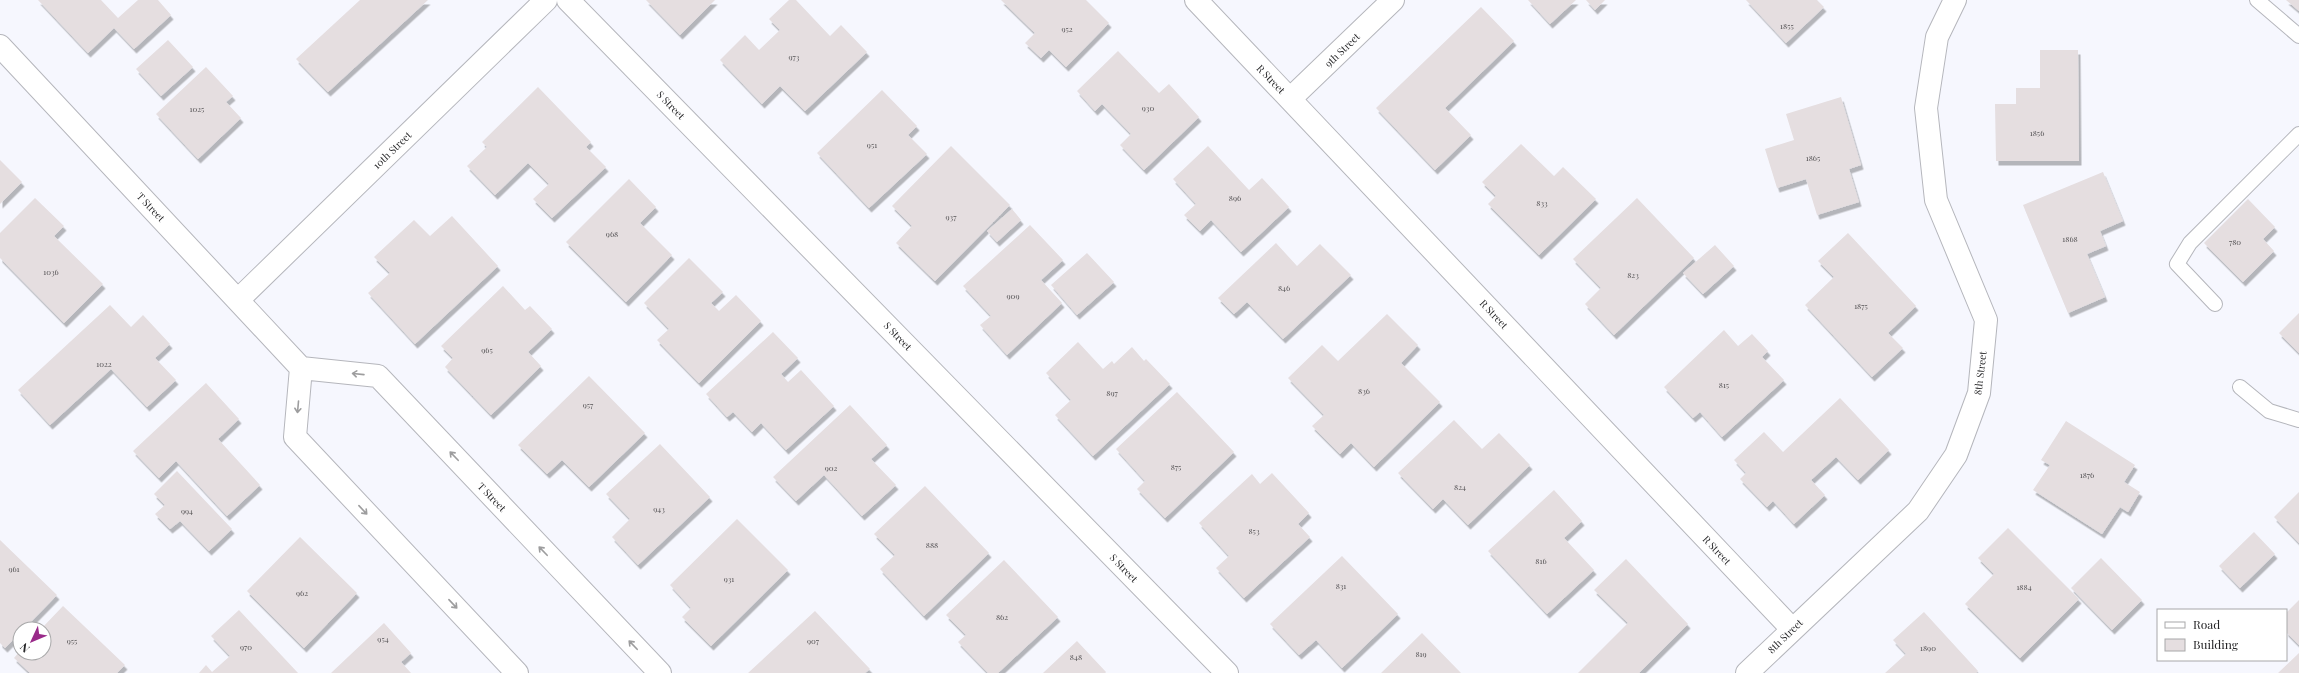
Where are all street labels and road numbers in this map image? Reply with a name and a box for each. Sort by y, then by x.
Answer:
street label: 9th Street [1321,29,1363,70]
street label: R Street [1254,61,1289,97]
street label: S Street [654,88,688,123]
street label: 10th Street [370,128,415,172]
street label: T Street [134,189,168,225]
street label: R Street [1477,296,1512,332]
street label: S Street [881,319,915,354]
street label: 8th Street [1970,350,1990,396]
street label: T Street [475,479,510,515]
street label: R Street [1700,532,1735,568]
street label: S Street [1107,551,1141,586]
street label: 8th Street [1764,615,1806,656]

